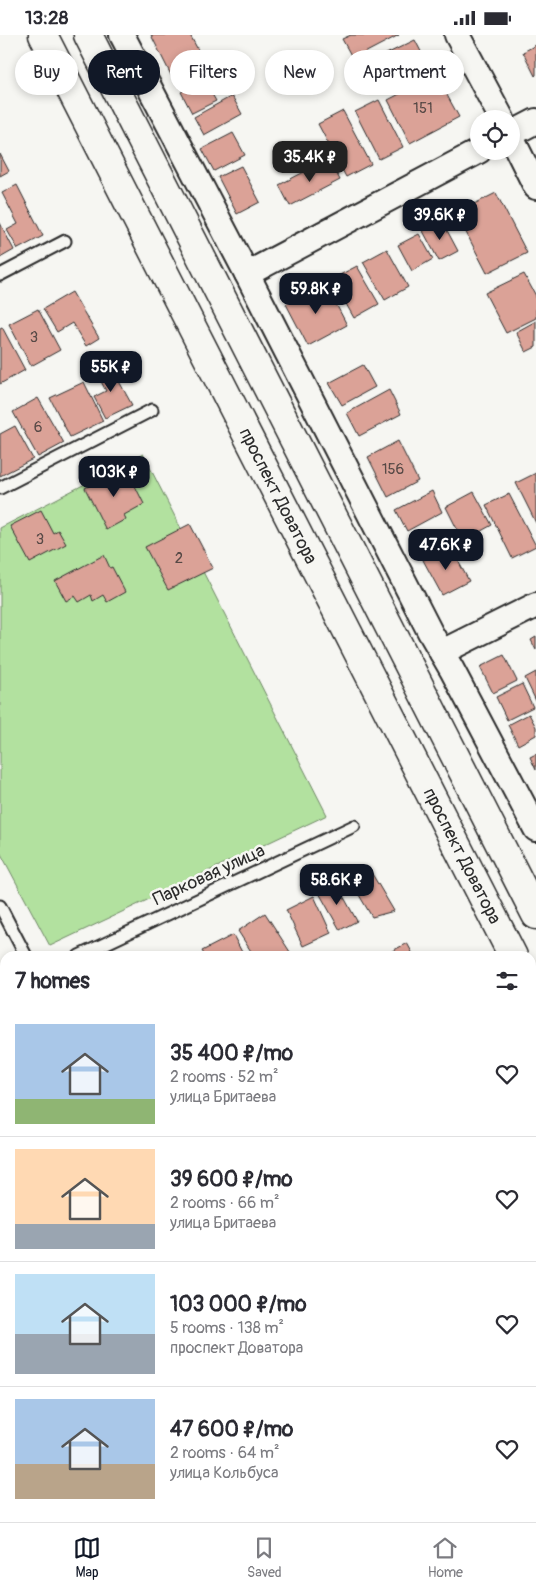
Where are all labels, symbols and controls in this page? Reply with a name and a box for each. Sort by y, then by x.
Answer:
text: 13:28 [25,6,68,30]
chip: Buy [15,50,78,95]
chip: Rent [88,50,160,95]
chip: Filters [170,50,255,95]
chip: New [265,50,334,95]
chip: Apartment [344,50,464,95]
house number: 151 [413,99,433,118]
map controls [470,110,520,160]
button: locate [470,110,520,160]
pin: 35.4K ₽ [264,141,356,183]
text: 35.4K ₽ [283,147,337,167]
pin: 39.6K ₽ [394,199,486,241]
text: 39.6K ₽ [414,205,466,225]
pin: 59.8K ₽ [270,273,362,315]
text: 59.8K ₽ [290,279,342,299]
house number: 3 [30,328,38,347]
pin: 55K ₽ [76,351,146,393]
text: 55K ₽ [91,357,131,377]
house number: 6 [34,418,42,437]
street label: проспект Доватора [234,424,322,568]
pin: 103K ₽ [73,455,155,498]
house number: 156 [382,460,404,479]
text: 103K ₽ [90,462,138,482]
pin: 47.6K ₽ [400,529,492,571]
house number: 3 [36,530,44,549]
text: 47.6K ₽ [419,535,473,555]
house number: 2 [175,549,183,568]
street label: проспект Доватора [418,784,506,928]
street label: Парковая улица [149,839,269,911]
pin: 58.6K ₽ [291,863,383,906]
text: 58.6K ₽ [311,870,363,890]
icon: filters [493,967,521,995]
text: 7 homes [15,968,90,995]
text: 35 400 ₽/mo [170,1040,293,1067]
icon: home [55,1044,115,1104]
icon: heart [493,1060,521,1088]
text: 2 rooms · 52 m² [170,1067,279,1087]
text: улица Бритаева [170,1087,276,1107]
text: 39 600 ₽/mo [170,1166,293,1193]
icon: home [55,1169,115,1229]
icon: heart [493,1185,521,1213]
text: 2 rooms · 66 m² [170,1193,280,1213]
text: улица Бритаева [170,1213,276,1233]
text: 103 000 ₽/mo [170,1291,306,1318]
icon: home [55,1294,115,1354]
icon: heart [493,1310,521,1338]
text: 5 rooms · 138 m² [170,1318,284,1338]
text: проспект Доватора [170,1338,303,1358]
text: 47 600 ₽/mo [170,1416,293,1443]
icon: home [55,1419,115,1479]
icon: heart [493,1435,521,1463]
text: 2 rooms · 64 m² [170,1443,280,1463]
text: улица Кольбуса [170,1463,278,1483]
tab: Map [73,1534,101,1581]
tab: Saved [247,1534,282,1581]
tab: Home [428,1534,463,1581]

